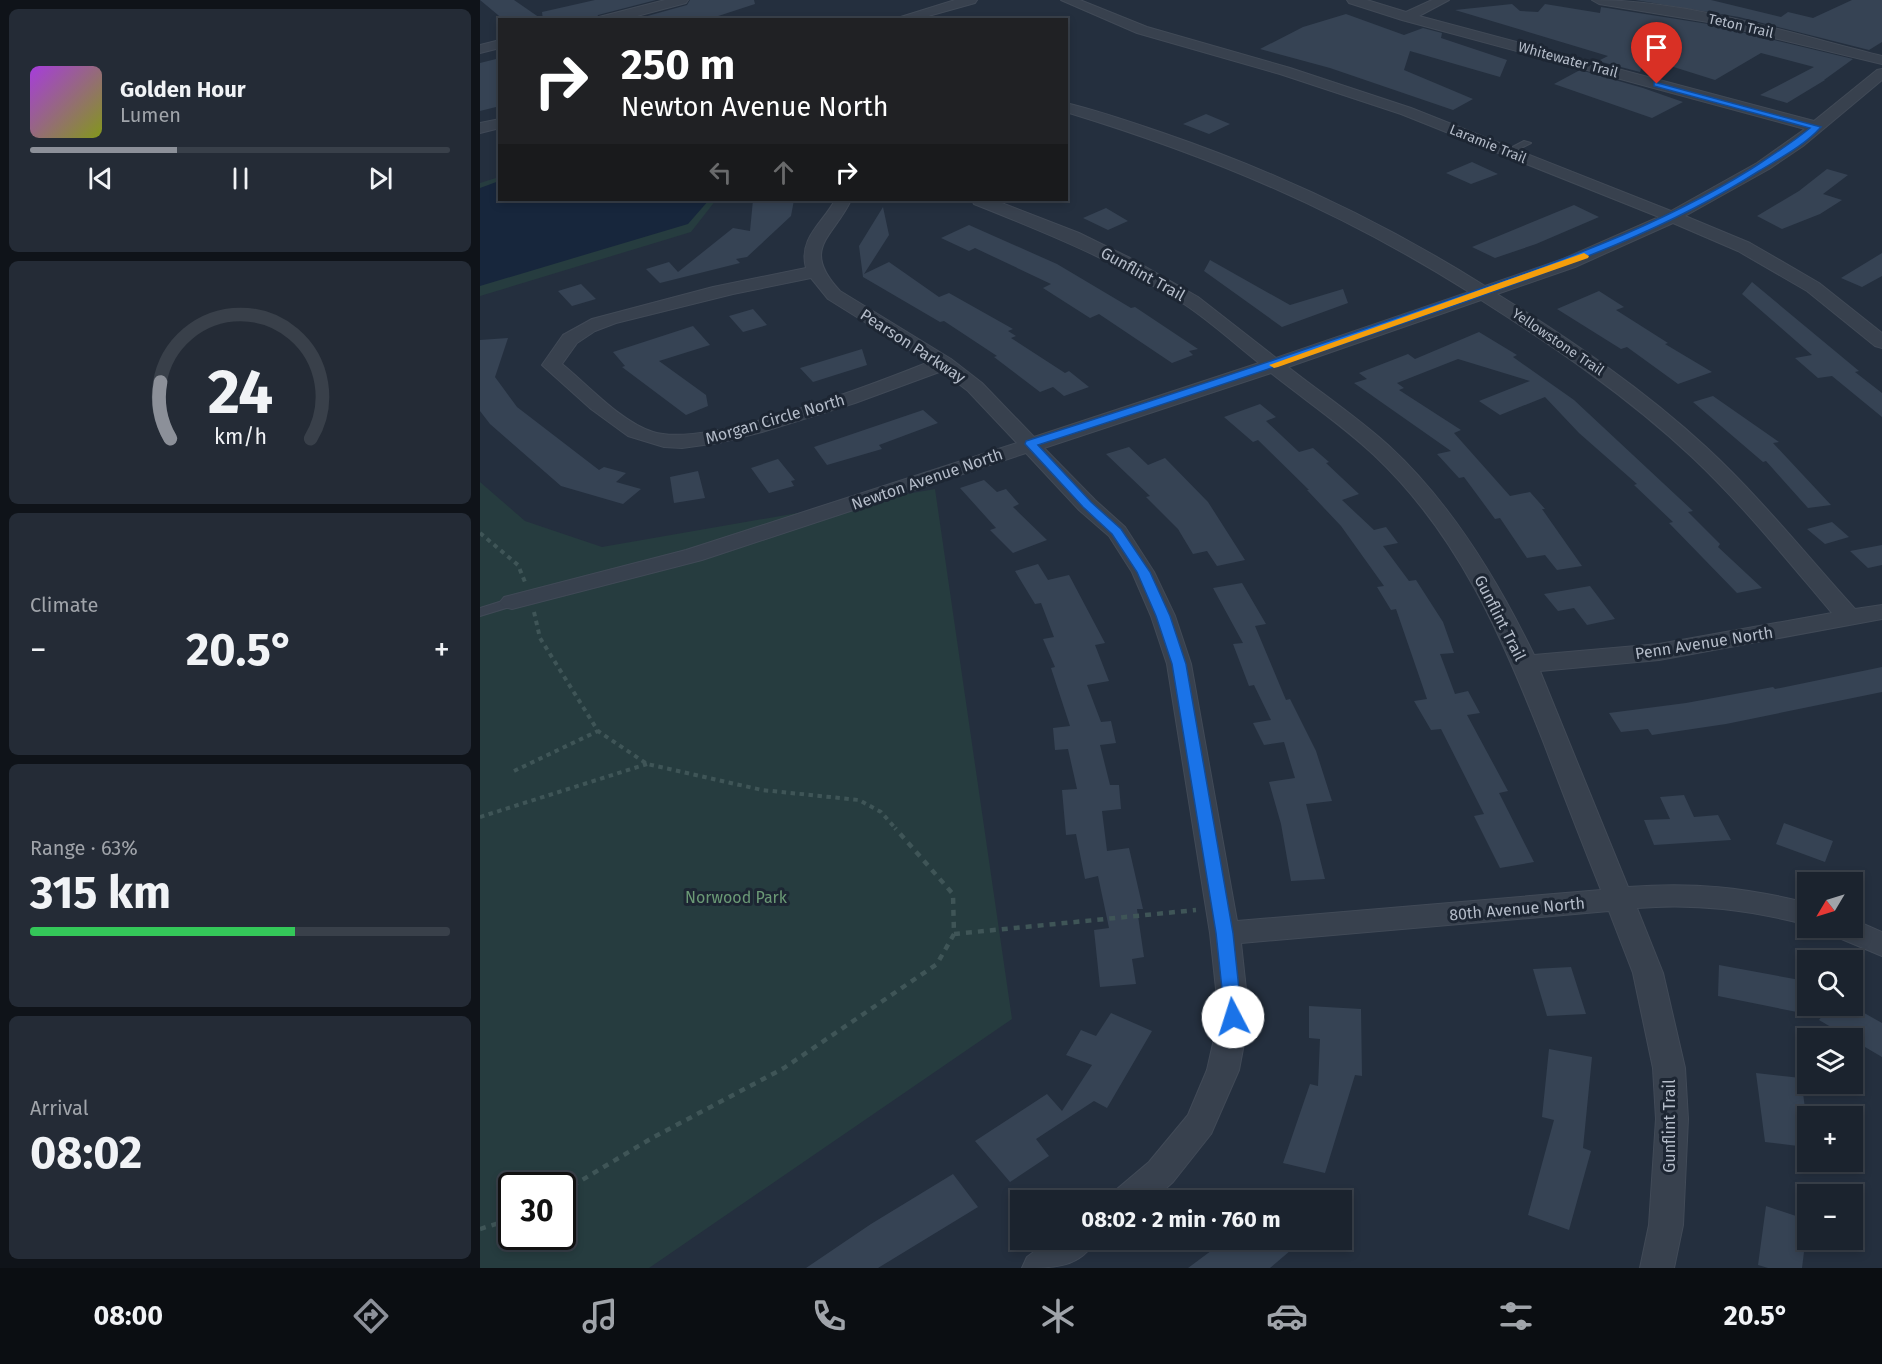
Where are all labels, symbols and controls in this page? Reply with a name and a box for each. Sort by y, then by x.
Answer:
street label: Teton Trail [1707,10,1775,42]
pin [1631,22,1682,84]
icon: arrive [1640,31,1673,64]
street label: Whitewater Trail [1516,39,1620,81]
text: 250 m [621,40,735,90]
icon: right [522,42,600,120]
text: Golden Hour [120,76,246,103]
text: Newton Avenue North [621,91,889,123]
text: Lumen [120,103,181,127]
street label: Laramie Trail [1447,121,1529,167]
icon: left [704,156,737,189]
icon: ahead [767,156,800,189]
icon: right [830,156,863,189]
icon: previous [84,162,117,195]
icon: pause [224,162,257,195]
icon: next [364,162,397,195]
street label: Gunflint Trail [1098,243,1189,305]
street label: Pearson Parkway [857,305,969,387]
street label: Yellowstone Trail [1509,305,1607,379]
text: 24 [207,355,273,430]
street label: Morgan Circle North [703,390,847,448]
text: km/h [213,425,267,451]
street label: Newton Avenue North [849,444,1005,514]
street label: Gunflint Trail [1470,572,1530,664]
text: Climate [30,593,98,617]
text: 20.5° [186,623,294,677]
street label: Penn Avenue North [1634,623,1774,663]
text: − [30,630,47,670]
text: + [434,630,450,670]
text: Range · 63% [30,836,138,860]
text: 315 km [30,866,171,920]
north arrow [1797,872,1863,938]
map controls [1797,872,1863,1250]
park label: Norwood Park [685,888,788,907]
street label: 80th Avenue North [1448,894,1586,924]
button: search [1797,950,1863,1016]
position arrow [1201,985,1265,1049]
button: layers [1797,1028,1863,1094]
street label: Gunflint Trail [1660,1079,1679,1173]
text: Arrival [30,1096,89,1120]
button: + [1797,1106,1863,1172]
text: 08:02 [30,1126,142,1180]
speed limit sign: 30 [498,1172,576,1250]
button: − [1797,1184,1863,1250]
text: 08:02 · 2 min · 760 m [1081,1206,1281,1233]
icon: directions [350,1295,392,1337]
icon: music [579,1295,621,1337]
icon: phone [808,1295,850,1337]
icon: climate [1037,1295,1079,1337]
icon: car [1266,1295,1308,1337]
icon: filters [1495,1295,1537,1337]
text: 08:00 [93,1300,163,1332]
text: 20.5° [1724,1300,1788,1332]

